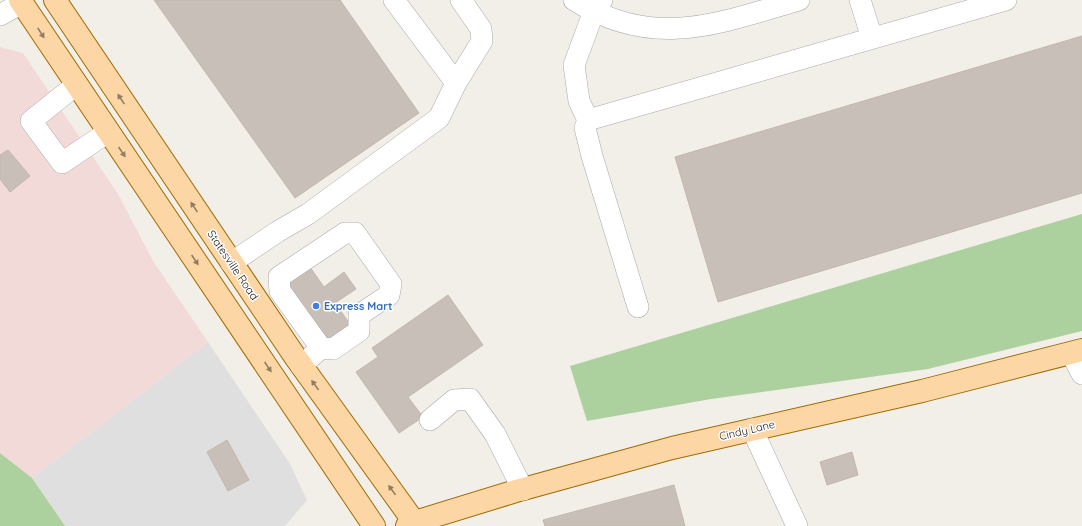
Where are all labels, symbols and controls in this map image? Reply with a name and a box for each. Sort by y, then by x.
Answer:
one-way arrow [37,27,45,38]
one-way arrow [117,94,125,104]
one-way arrow [118,147,126,157]
one-way arrow [190,202,198,212]
street label: Statesville Road [204,227,262,303]
one-way arrow [191,254,199,265]
place label: Express Mart [324,299,392,313]
marker: Express Mart [311,301,321,311]
one-way arrow [264,362,272,372]
one-way arrow [311,380,319,390]
street label: Cindy Lane [718,417,776,443]
one-way arrow [388,485,396,496]

